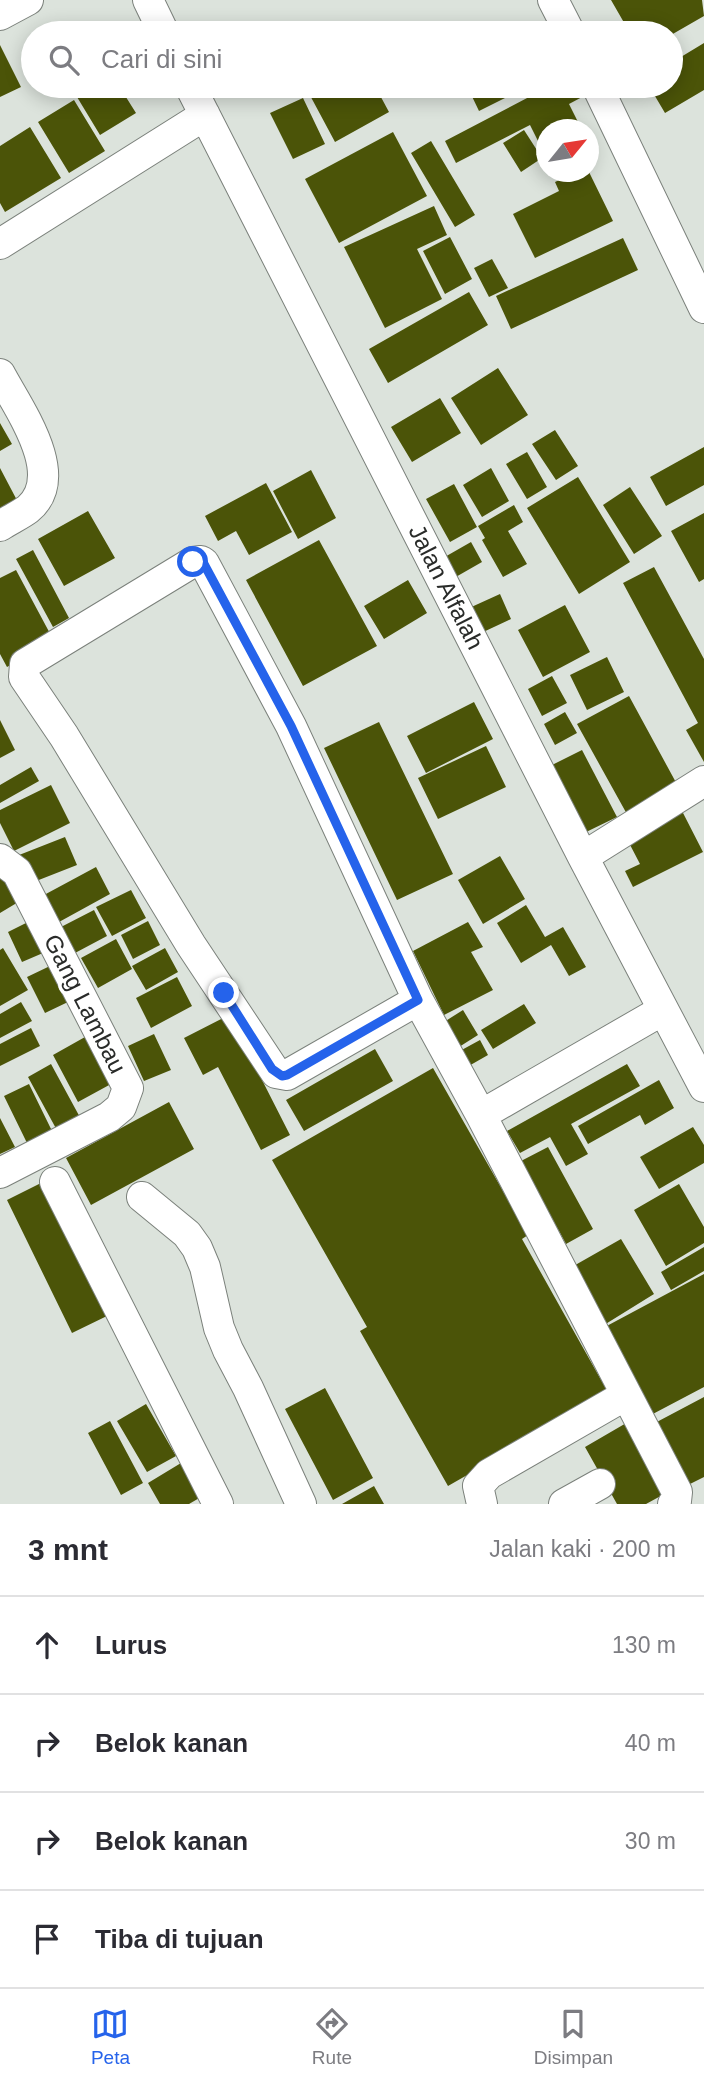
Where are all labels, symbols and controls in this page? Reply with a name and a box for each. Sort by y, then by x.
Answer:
search box [21,21,683,98]
icon: search [45,41,83,79]
text: Cari di sini [101,44,222,74]
north arrow [536,119,599,182]
street label: Jalan Alfalah [404,520,489,654]
route start [177,546,208,577]
street label: Gang Lambau [39,930,132,1078]
route end [208,977,239,1008]
text: 3 mnt [28,1533,108,1566]
text: Jalan kaki · 200 m [489,1536,676,1562]
icon: ahead [28,1626,66,1664]
text: Lurus [95,1630,167,1660]
text: 130 m [612,1632,676,1658]
icon: right [28,1724,66,1762]
text: Belok kanan [95,1728,248,1758]
text: 40 m [625,1730,676,1756]
icon: right [28,1822,66,1860]
text: Belok kanan [95,1826,248,1856]
text: 30 m [625,1828,676,1854]
icon: arrive [28,1920,66,1958]
text: Tiba di tujuan [95,1924,264,1954]
tab: Peta [91,2005,130,2069]
tab: Rute [312,2005,352,2069]
tab: Disimpan [534,2005,613,2069]

